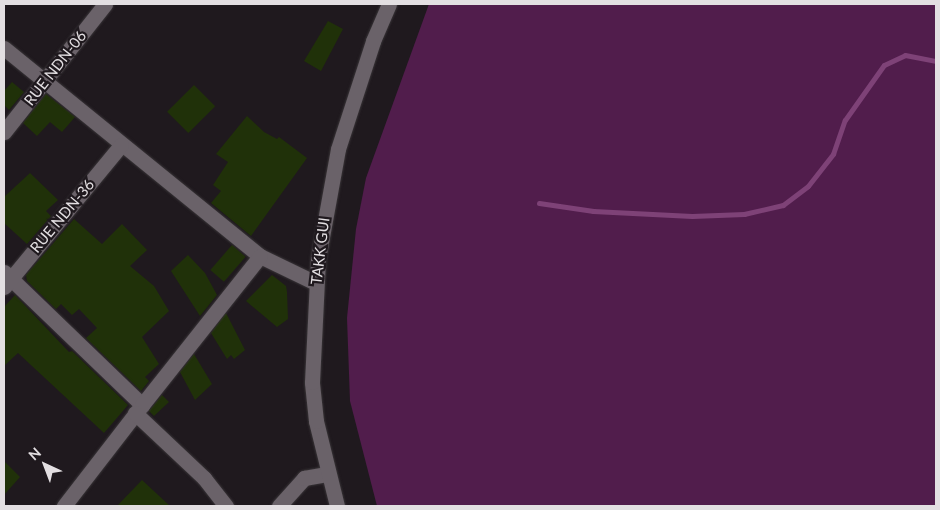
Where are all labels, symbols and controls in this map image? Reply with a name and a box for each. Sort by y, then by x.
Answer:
street label: RUE NDN-06 [20,27,90,109]
street label: RUE NDN-36 [26,176,98,256]
street label: TAKK GUI [307,216,333,286]
north arrow [20,440,70,490]
text: N [25,444,44,464]

